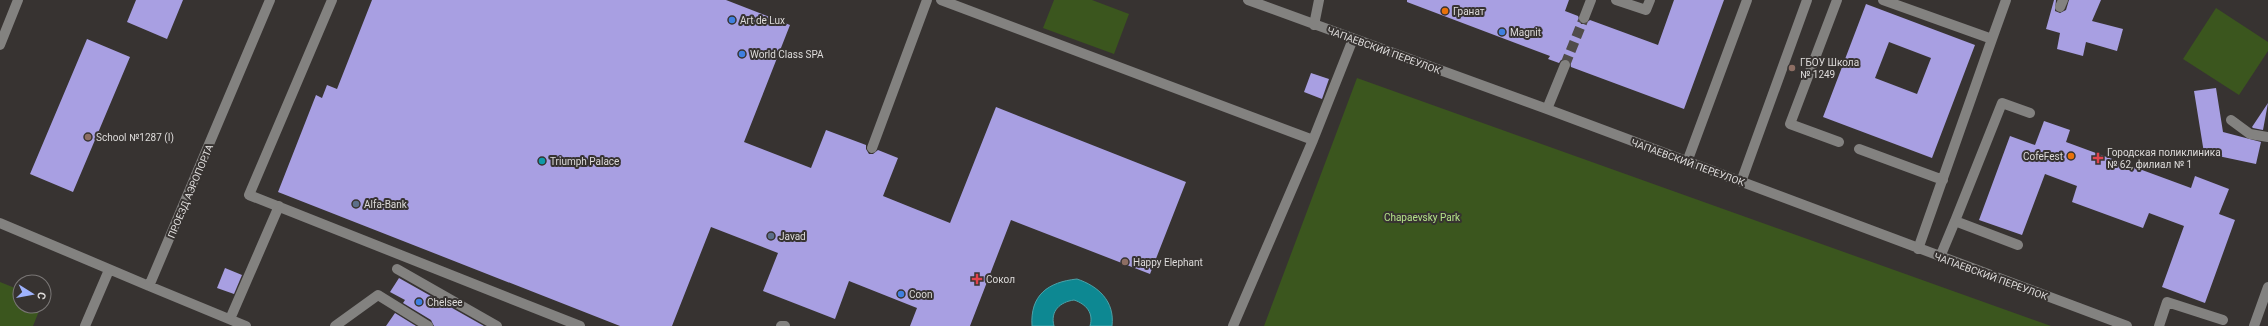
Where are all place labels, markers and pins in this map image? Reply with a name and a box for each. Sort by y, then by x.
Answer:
marker: Гранат [1440,6,1450,16]
place label: Гранат [1453,6,1485,17]
marker: Art de Lux [727,15,737,25]
place label: Art de Lux [740,15,785,26]
marker: Magnit [1497,27,1507,37]
place label: Magnit [1510,27,1541,38]
marker: World Class SPA [737,49,747,59]
place label: World Class SPA [750,49,824,60]
place label: ГБОУ Школа № 1249 [1800,57,1859,80]
marker: ГБОУ Школа № 1249 [1787,63,1797,73]
marker: School №1287 (I) [83,132,93,142]
place label: School №1287 (I) [96,132,174,144]
place label: Городская поликлиника № 62, филиал № 1 [2107,147,2221,170]
place label: CofeFest [2023,151,2063,162]
marker: CofeFest [2066,151,2076,161]
marker: Городская поликлиника № 62, филиал № 1 [2092,152,2104,164]
marker: Triumph Palace [537,156,547,166]
place label: Triumph Palace [550,156,619,167]
marker: Alfa-Bank [351,199,361,209]
place label: Alfa-Bank [364,199,408,210]
marker: Javad [766,231,776,241]
place label: Javad [779,231,806,242]
marker: Happy Elephant [1120,257,1130,267]
place label: Happy Elephant [1133,257,1203,268]
marker: Сокол [971,273,983,285]
place label: Сокол [986,274,1015,285]
marker: Coon [896,289,906,299]
place label: Coon [909,289,932,300]
marker: Chelsee [414,297,424,307]
place label: Chelsee [427,297,463,308]

